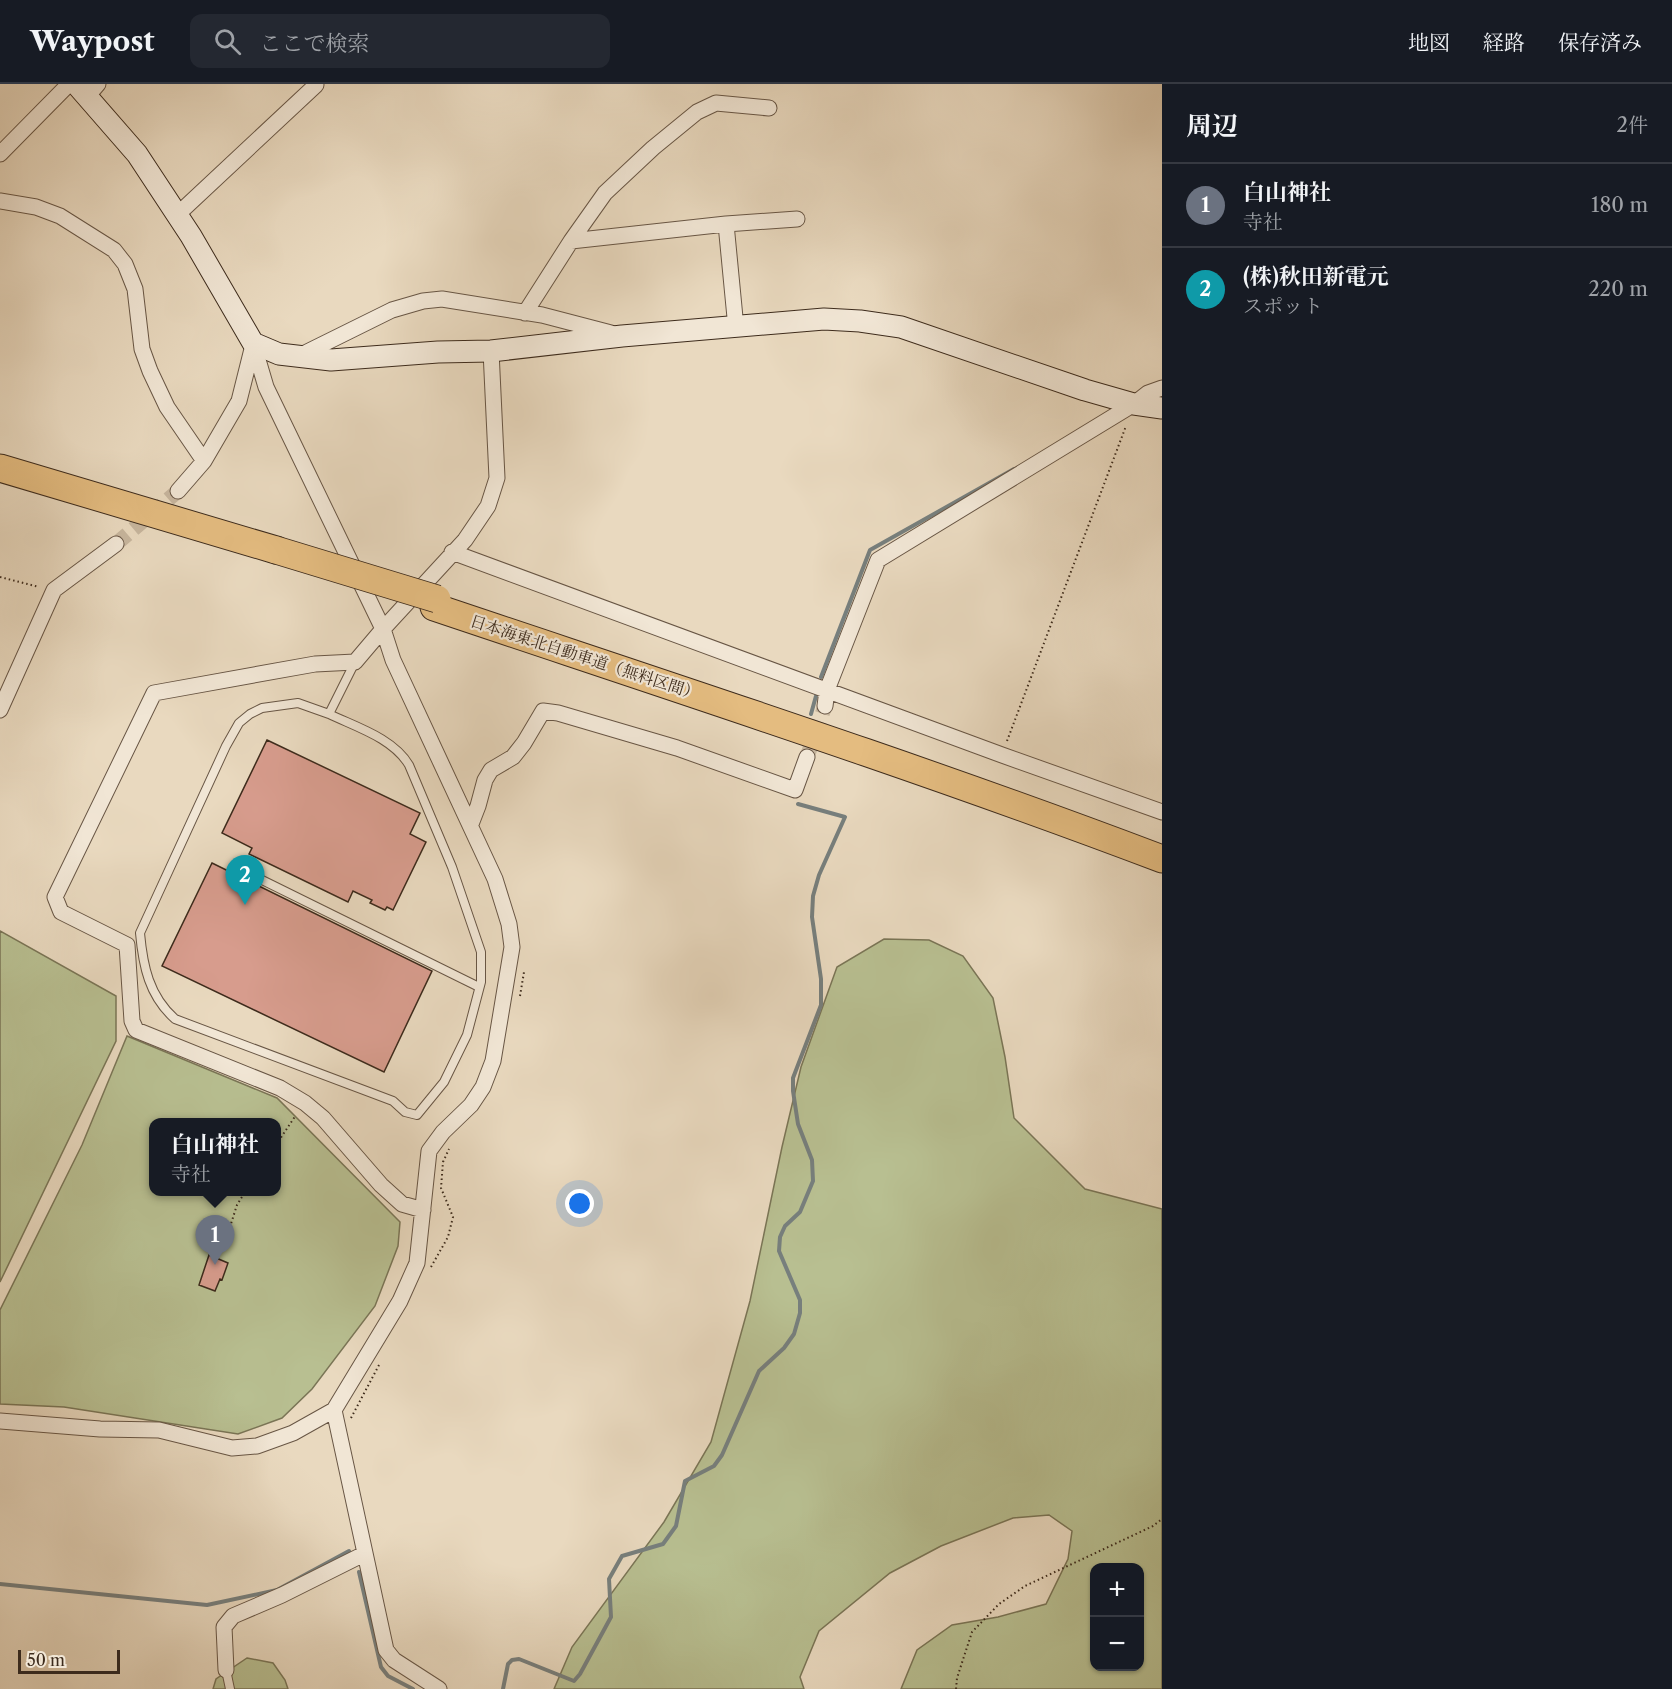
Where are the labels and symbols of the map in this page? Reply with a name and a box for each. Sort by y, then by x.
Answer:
street label: 日本海東北自動車道（無料区間） [468,610,702,704]
pin: 2 [226,856,264,905]
your location [565,1189,594,1218]
pin: 1 [196,1216,234,1265]
scale bar [18,1647,120,1674]

